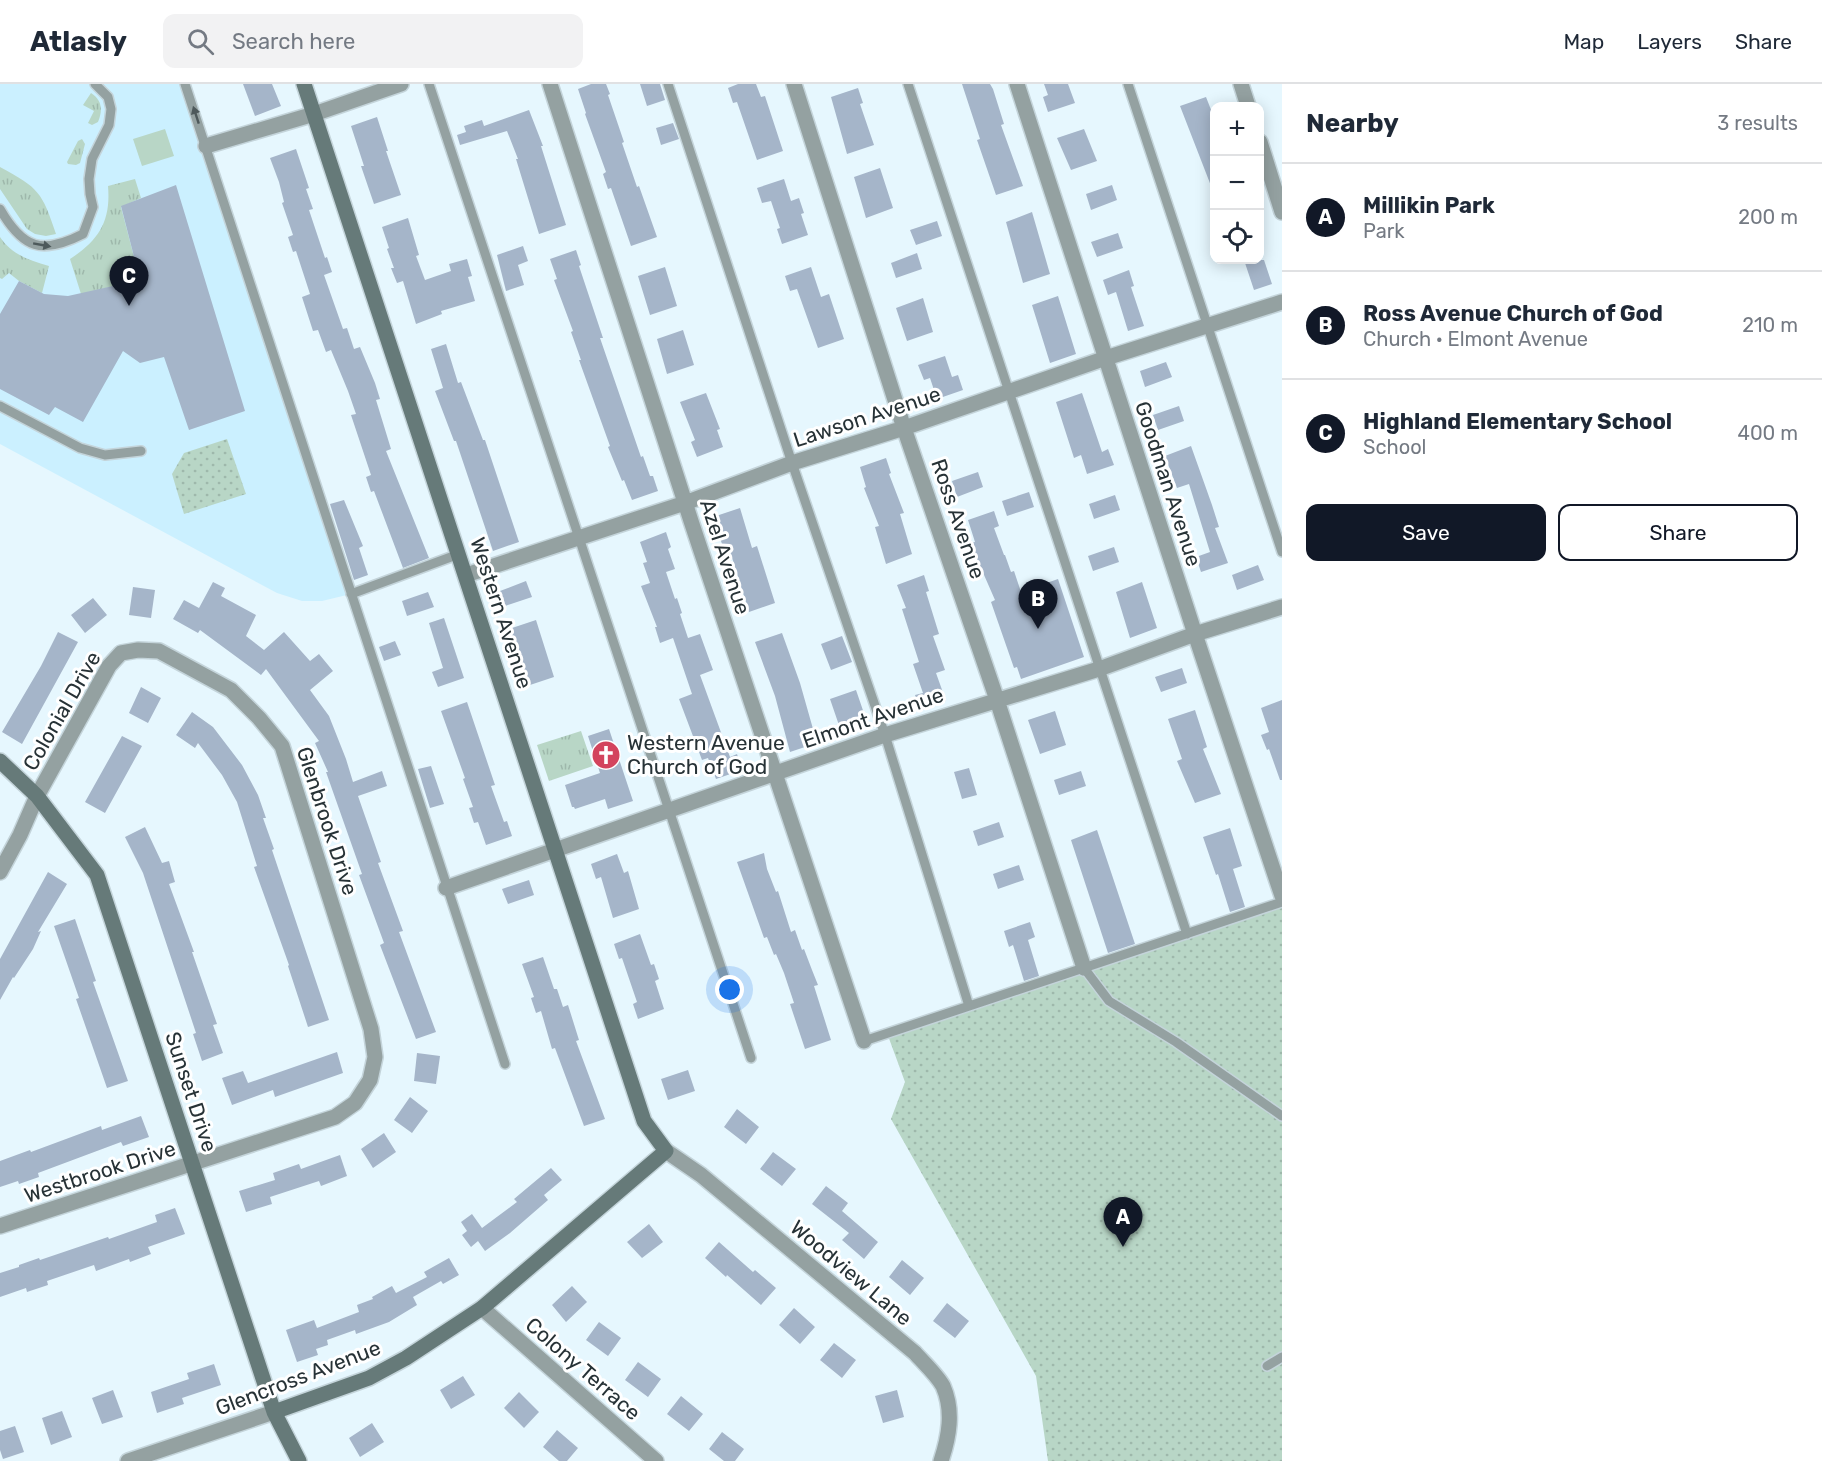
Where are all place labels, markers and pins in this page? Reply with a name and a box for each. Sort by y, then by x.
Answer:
pin: C [110,256,148,306]
pin: B [1018,580,1058,629]
place label: Western Avenue Church of God [627,730,785,779]
church icon: Western Avenue Church of God [590,739,622,771]
pin: A [1104,1198,1142,1247]

